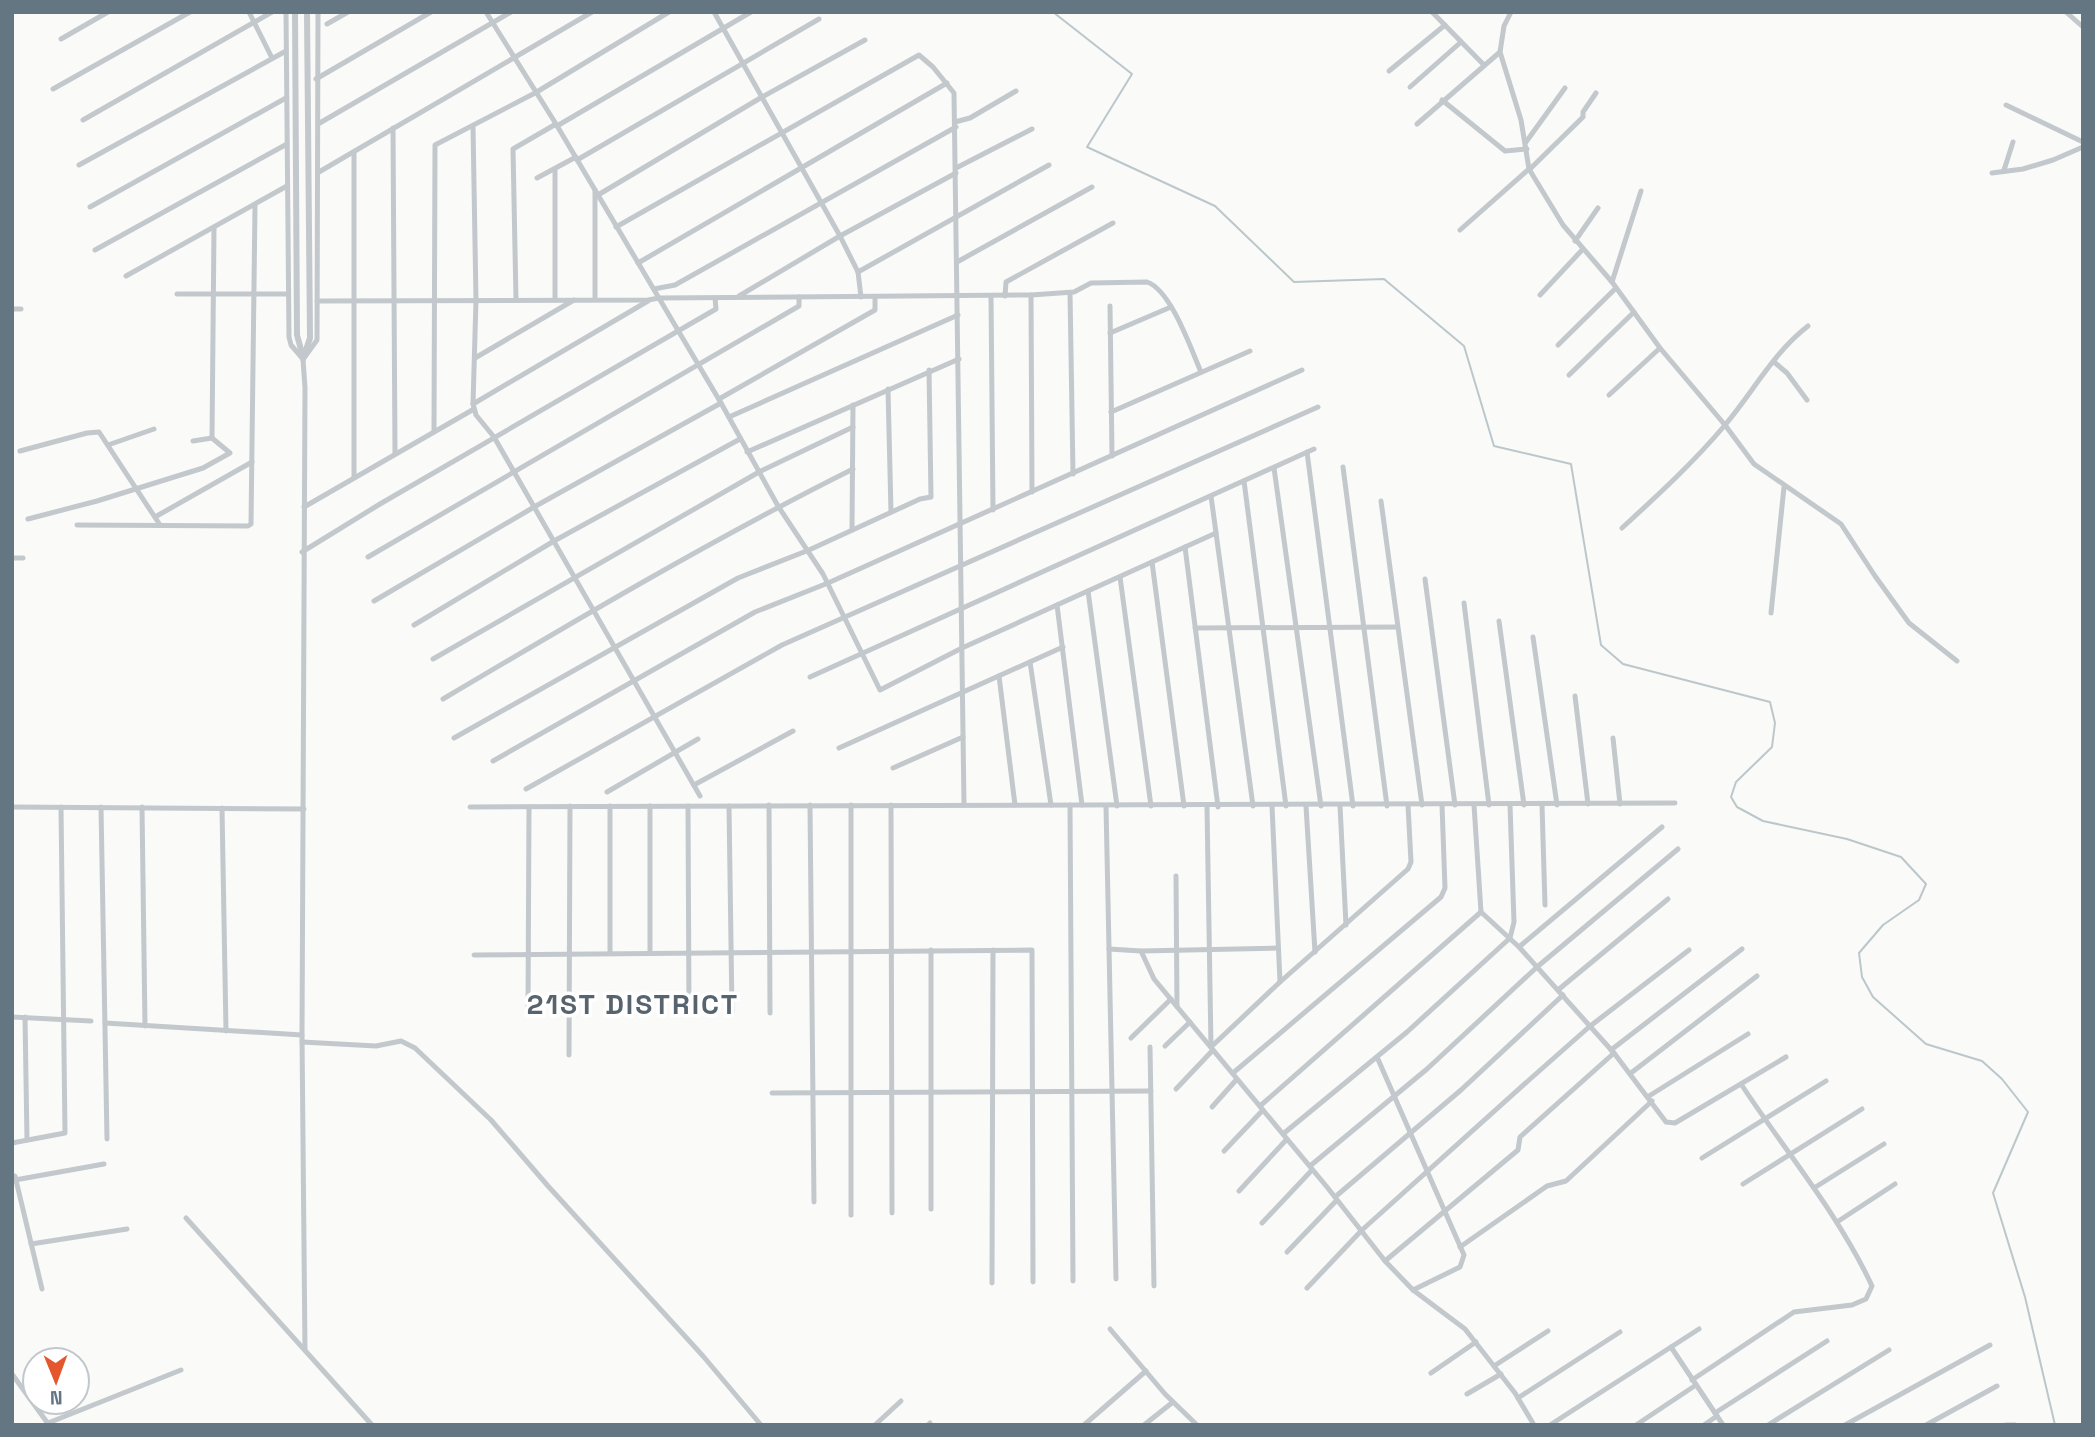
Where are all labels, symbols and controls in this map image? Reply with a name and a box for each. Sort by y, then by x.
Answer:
district label: 21ST DISTRICT [527,986,739,1022]
north arrow [21,1346,91,1416]
text: N [50,1385,63,1410]

